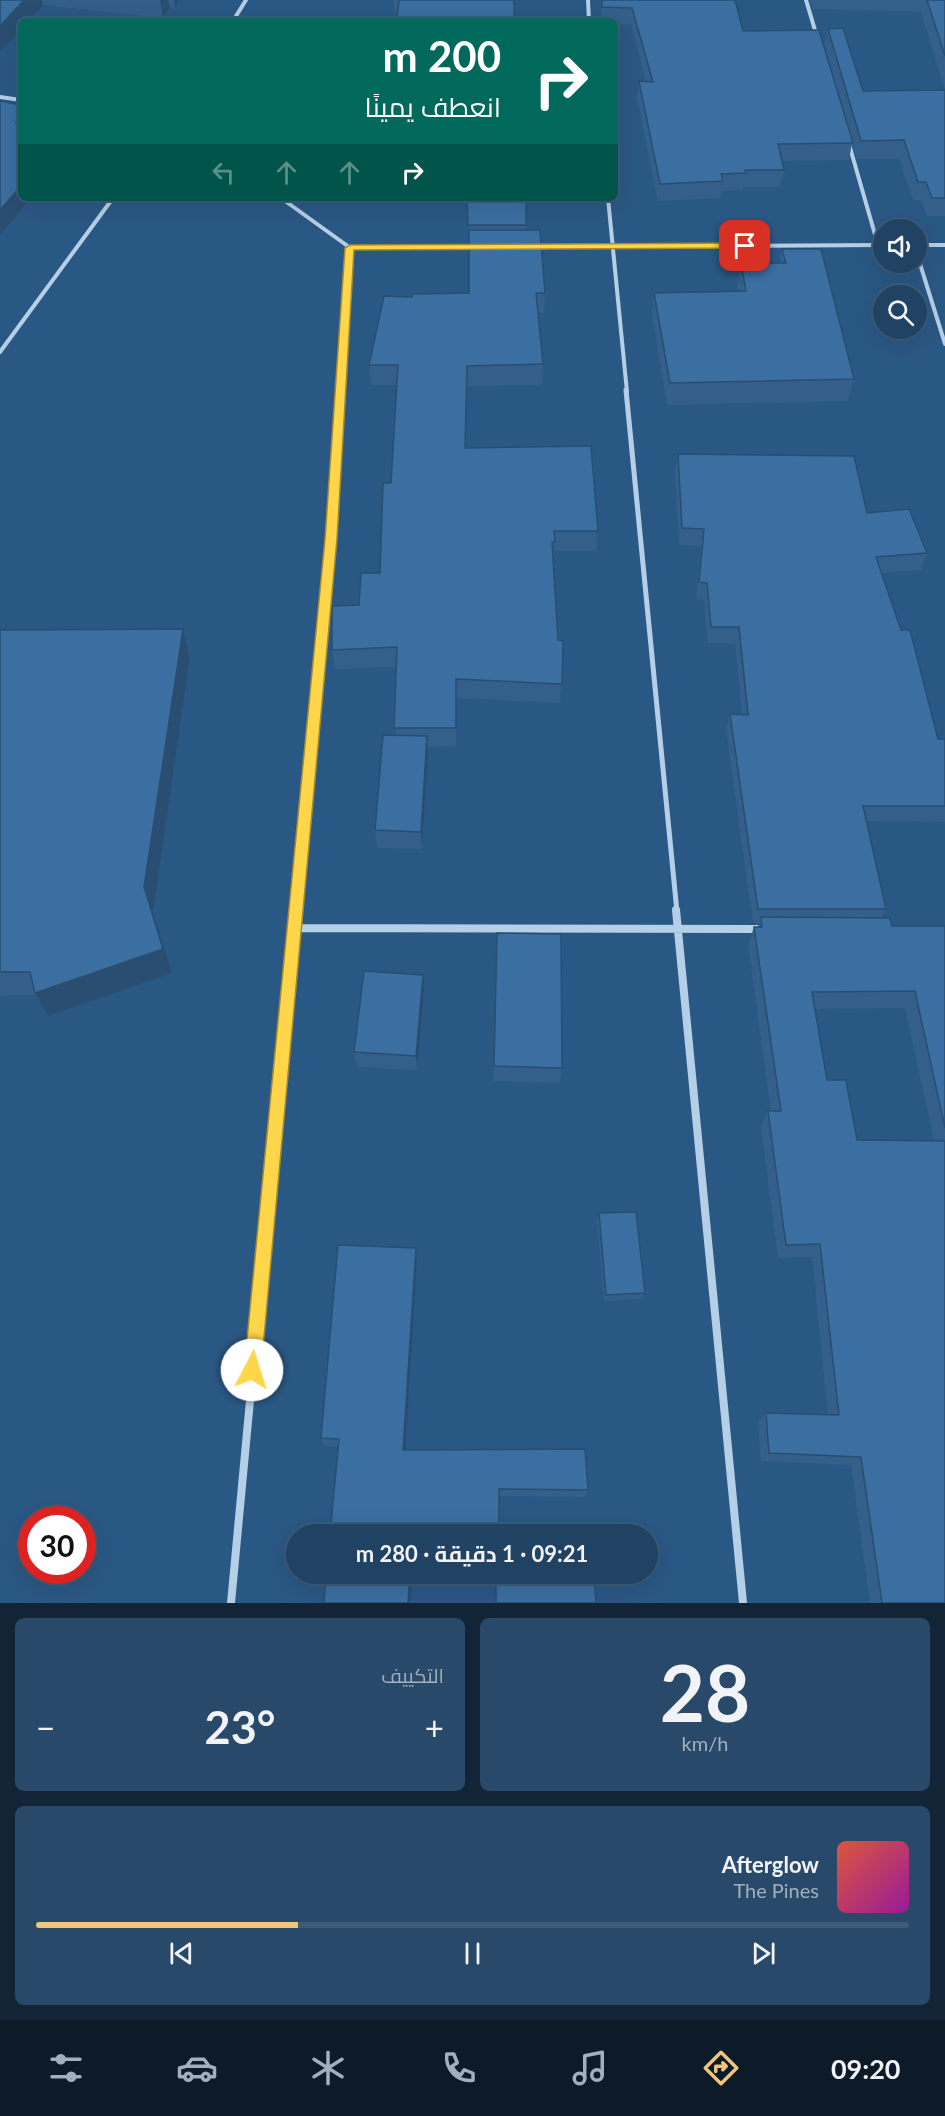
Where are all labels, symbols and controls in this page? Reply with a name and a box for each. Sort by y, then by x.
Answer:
text: 200 m [383,31,501,81]
icon: right [522,42,600,120]
text: انعطف يمينًا [364,90,501,123]
icon: left [207,156,240,189]
icon: ahead [270,156,303,189]
icon: ahead [333,156,366,189]
icon: right [396,156,429,189]
map controls [873,219,927,339]
button: sound [873,219,927,273]
pin [719,220,770,271]
icon: arrive [728,229,761,262]
button: search [873,285,927,339]
position arrow [220,1338,284,1402]
speed limit sign: 30 [18,1506,96,1584]
text: 09:21 · 1 دقيقة · 280 m [356,1540,588,1567]
text: 28 [660,1645,750,1739]
text: التكييف [381,1663,444,1687]
text: 23° [205,1700,275,1754]
text: − [36,1707,55,1747]
text: + [425,1707,444,1747]
text: km/h [682,1731,728,1755]
text: Afterglow [722,1851,819,1878]
text: The Pines [733,1878,819,1902]
icon: previous [165,1937,198,1970]
icon: pause [456,1937,489,1970]
icon: next [747,1937,780,1970]
icon: filters [45,2047,87,2089]
icon: car [176,2047,218,2089]
icon: climate [307,2047,349,2089]
icon: phone [438,2047,480,2089]
icon: music [569,2047,611,2089]
icon: directions [700,2047,742,2089]
text: 09:20 [831,2052,900,2085]

